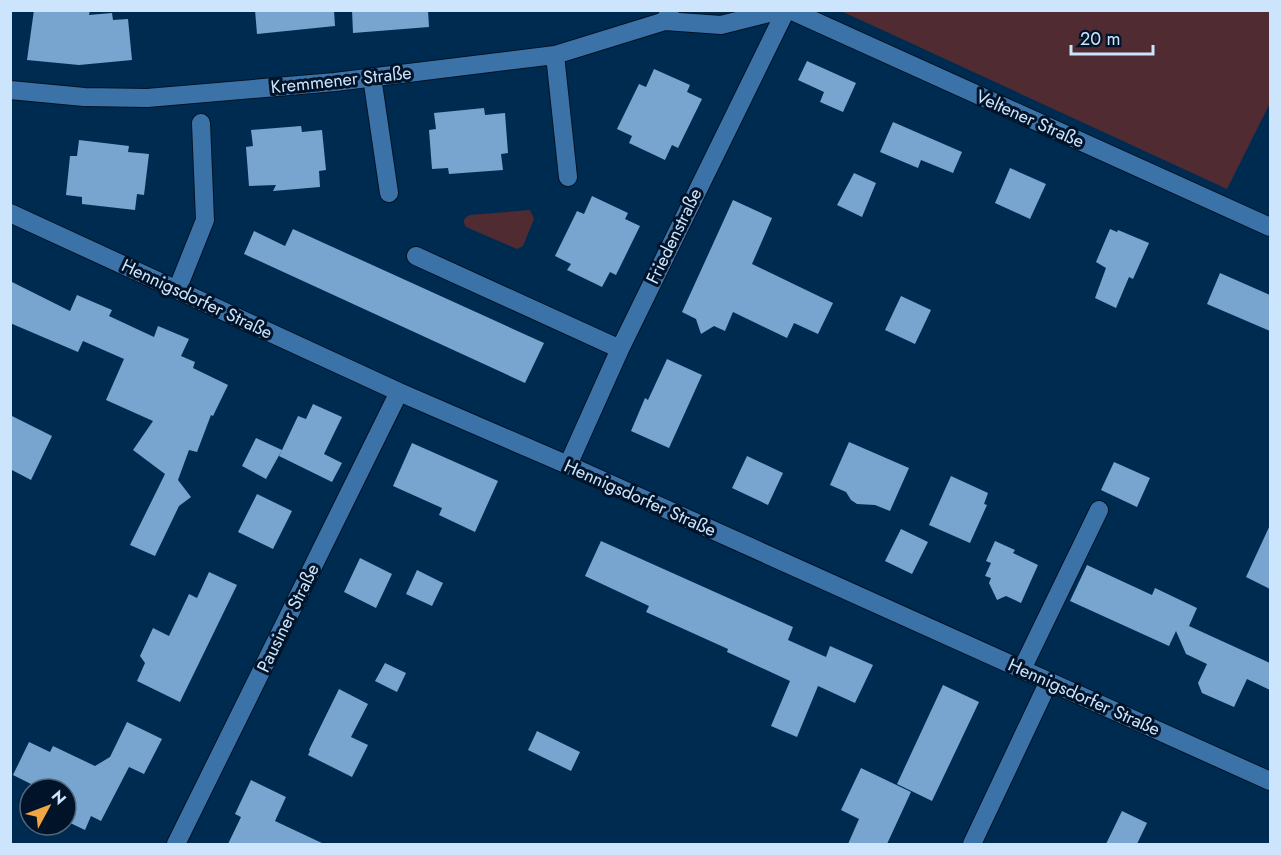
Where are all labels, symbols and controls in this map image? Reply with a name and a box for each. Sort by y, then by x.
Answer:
scale bar [1071,18,1154,56]
text: 20 m [1080,26,1120,52]
street label: Kremmener Straße [269,60,413,100]
street label: Veltener Straße [972,83,1088,155]
street label: Friedenstraße [640,184,708,288]
street label: Hennigsdorfer Straße [117,253,277,345]
street label: Hennigsdorfer Straße [560,453,720,543]
street label: Pausiner Straße [250,559,326,677]
street label: Hennigsdorfer Straße [1004,652,1164,742]
north arrow [18,777,78,837]
text: N [46,785,72,810]

